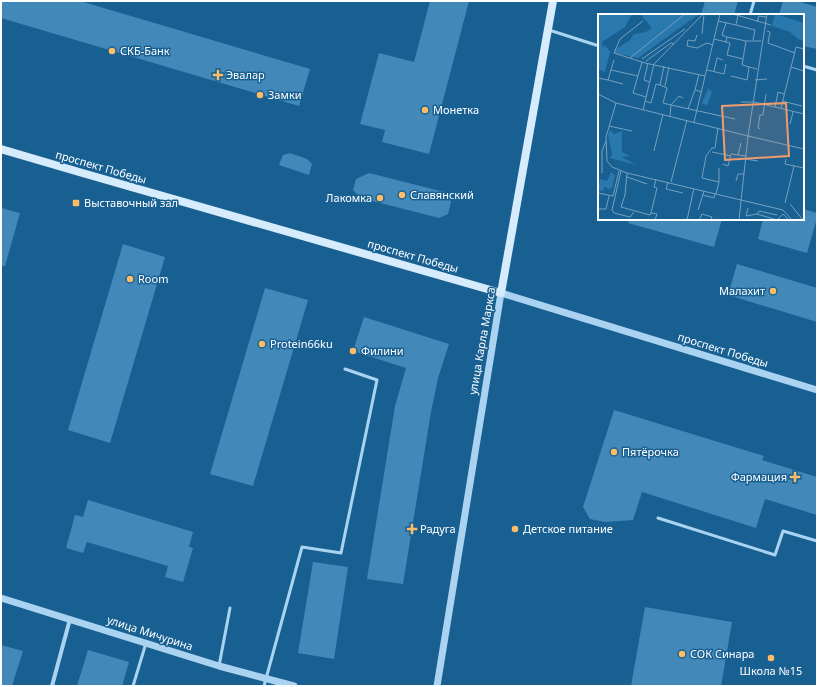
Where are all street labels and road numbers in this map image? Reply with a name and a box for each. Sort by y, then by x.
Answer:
street label: проспект Победы [54,146,148,187]
street label: проспект Победы [366,235,460,276]
street label: улица Карла Маркса [465,286,498,396]
street label: проспект Победы [676,329,770,370]
street label: улица Мичурина [105,612,195,653]

